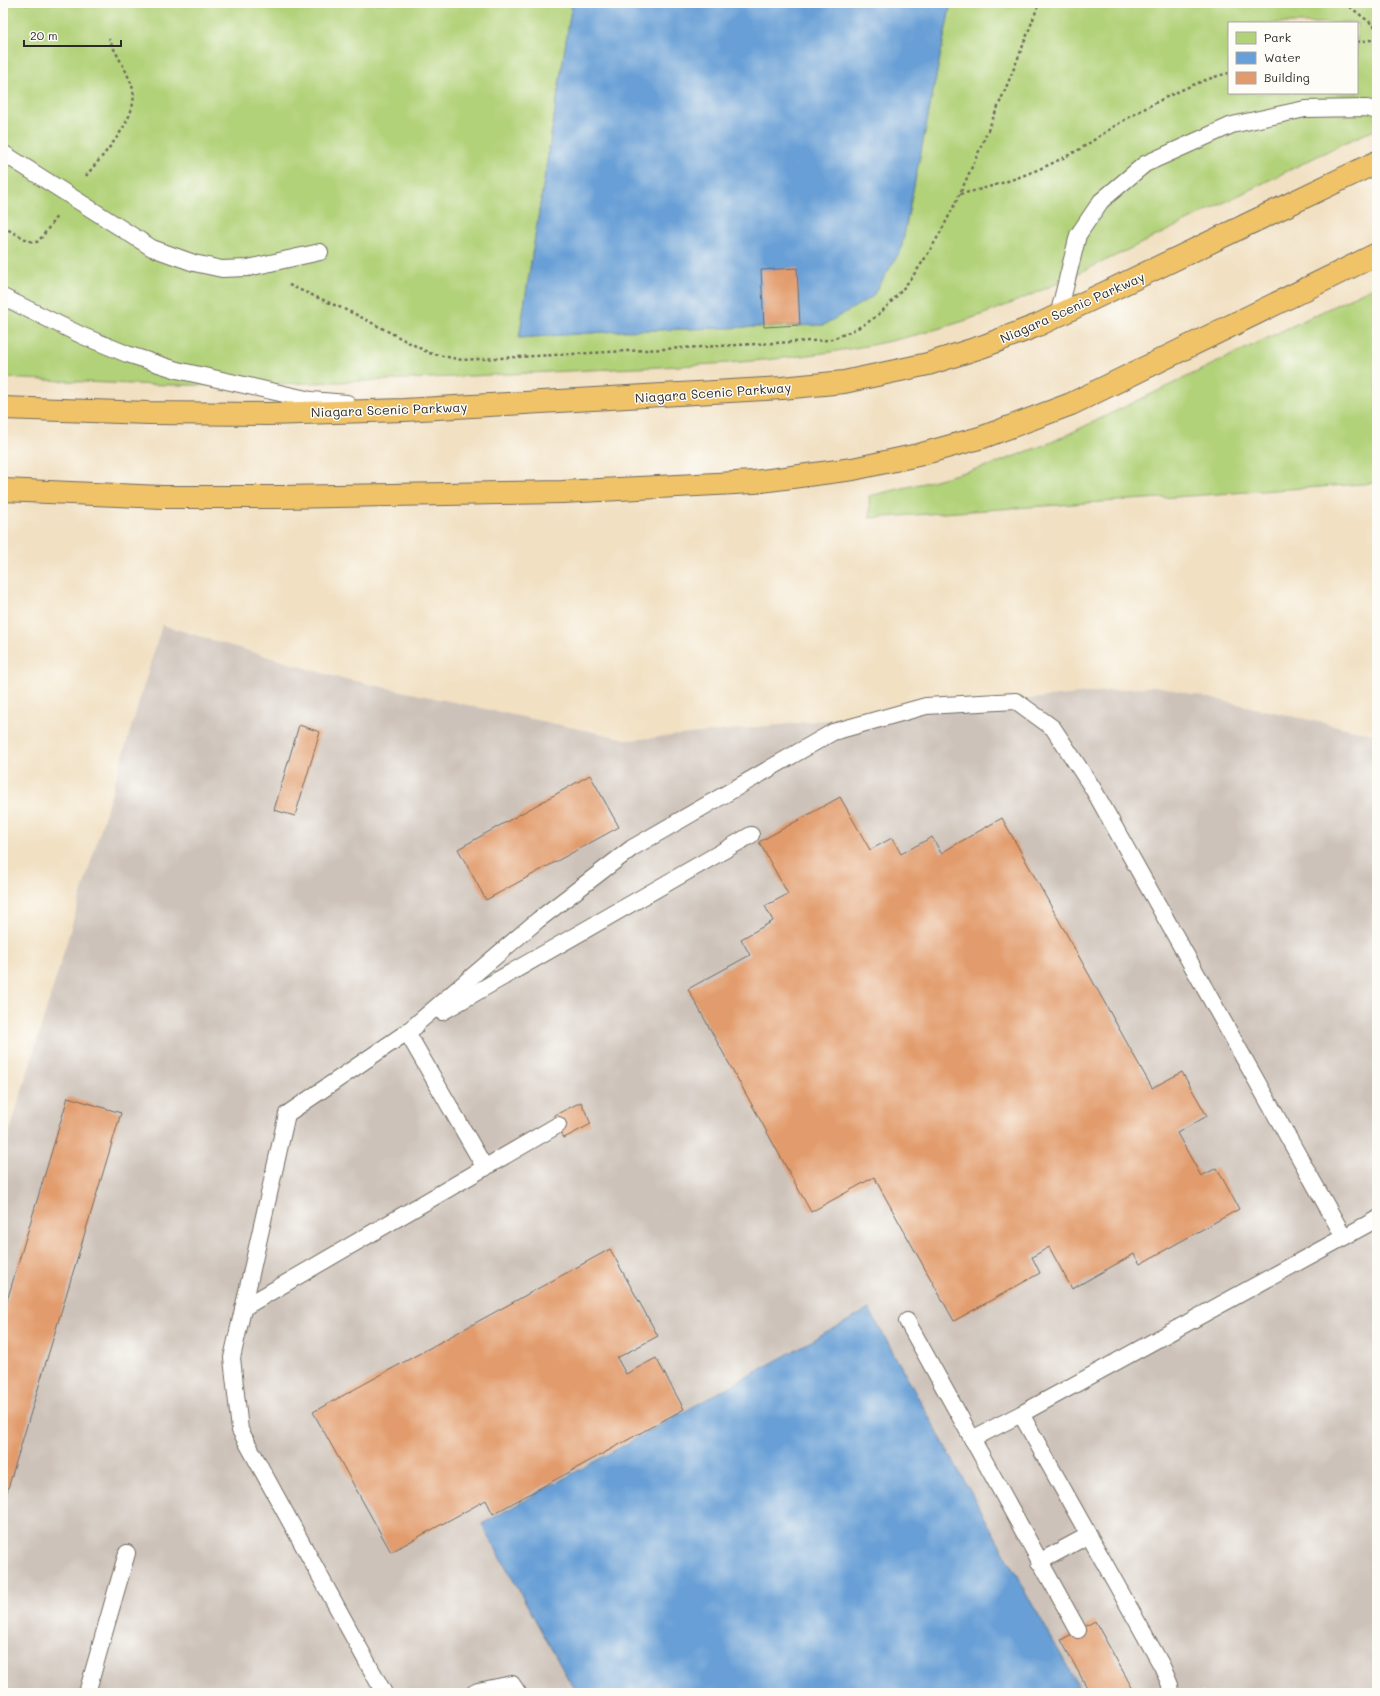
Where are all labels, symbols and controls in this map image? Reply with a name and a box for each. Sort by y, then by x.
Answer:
scale bar [24,22,121,48]
legend [1228,22,1358,94]
text: 20 m [30,27,58,43]
text: Park [1264,29,1291,45]
text: Water [1264,49,1301,65]
text: Building [1264,69,1310,85]
street label: Niagara Scenic Parkway [997,267,1147,347]
street label: Niagara Scenic Parkway [634,378,792,406]
street label: Niagara Scenic Parkway [310,398,468,420]

